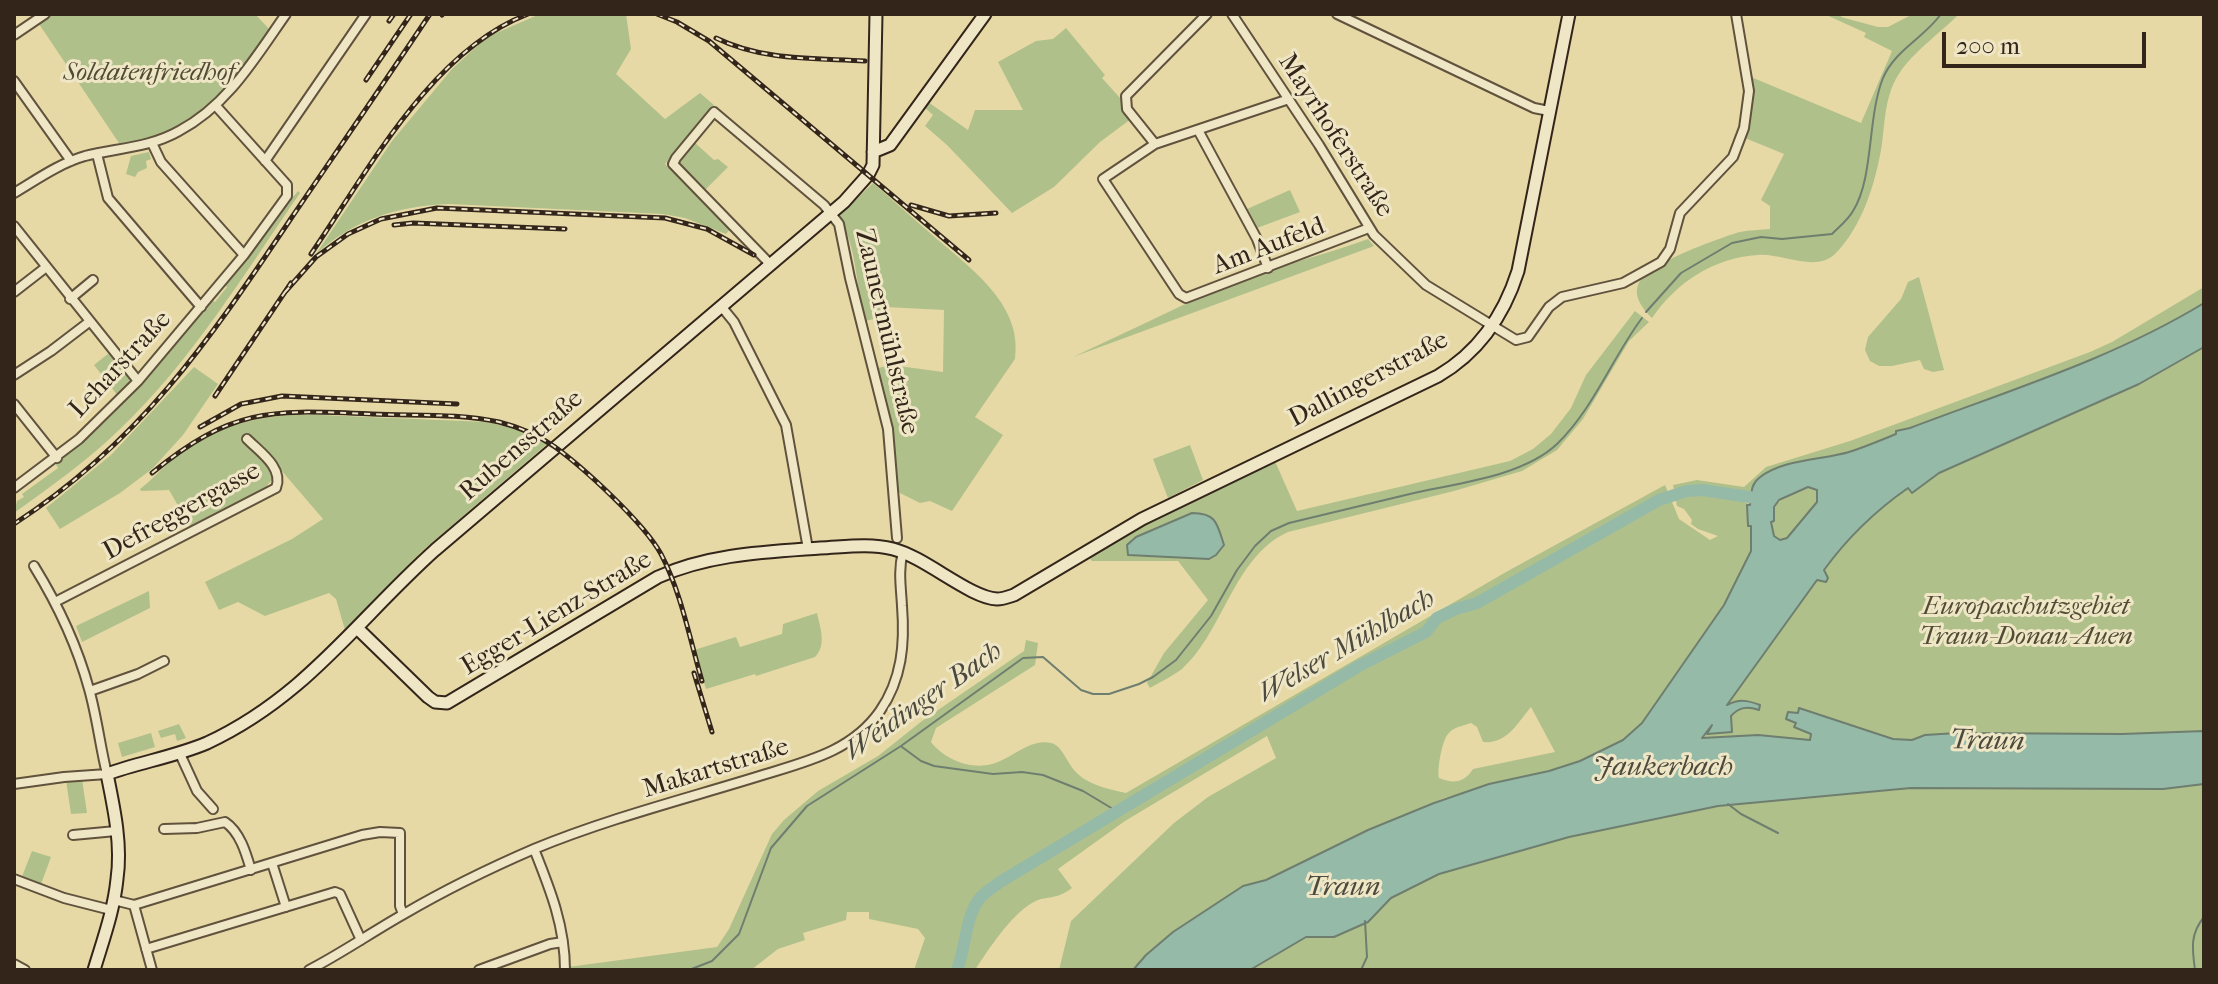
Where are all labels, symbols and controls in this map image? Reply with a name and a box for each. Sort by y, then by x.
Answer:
scale bar [1946,16,2150,66]
text: 200 m [1956,32,2020,60]
street label: Mayrhoferstraße [1271,48,1399,224]
park label: Soldatenfriedhof [63,58,235,90]
street label: Am Aufeld [1209,211,1329,283]
street label: Zaunermühlstraße [847,226,925,438]
street label: Leharstraße [63,305,179,425]
street label: Dallingerstraße [1284,325,1454,435]
street label: Rubensstraße [454,384,590,508]
street label: Defreggergasse [98,456,266,568]
street label: Egger-Lienz-Straße [456,545,658,683]
water label: Welser Mühlbach [1253,583,1441,711]
park label: Europaschutzgebiet Traun-Donau-Auen [1919,592,2133,654]
water label: Weidinger Bach [839,635,1009,769]
water label: Traun [1949,725,2025,759]
street label: Makartstraße [639,732,793,806]
water label: Jaukerbach [1593,751,1733,785]
water label: Traun [1306,871,1380,905]

